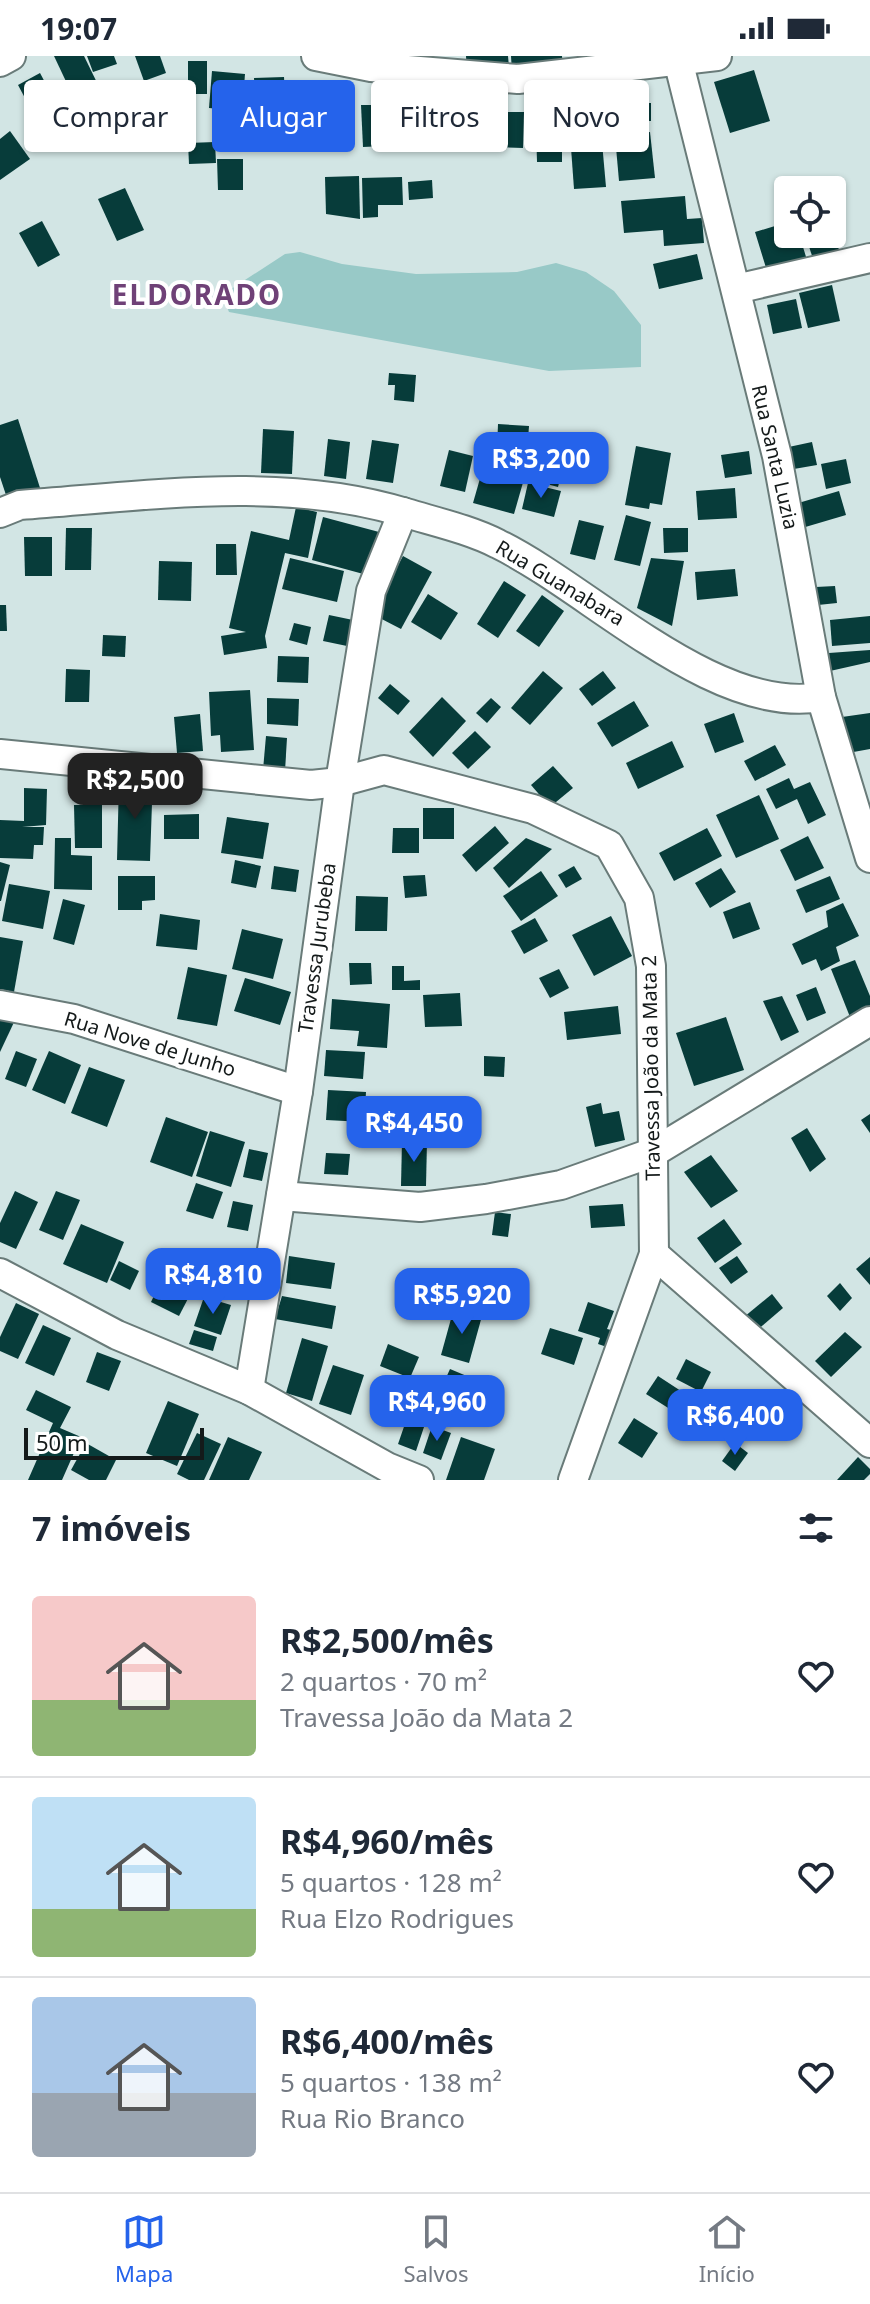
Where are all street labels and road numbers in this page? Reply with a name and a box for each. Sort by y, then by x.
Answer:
street label: Rua Santa Luzia [746,382,805,532]
street label: Rua Guanabara [491,534,630,632]
street label: Travessa Jurubeba [291,861,342,1035]
street label: Travessa João da Mata 2 [635,955,666,1181]
street label: Rua Nove de Junho [61,1005,239,1082]

